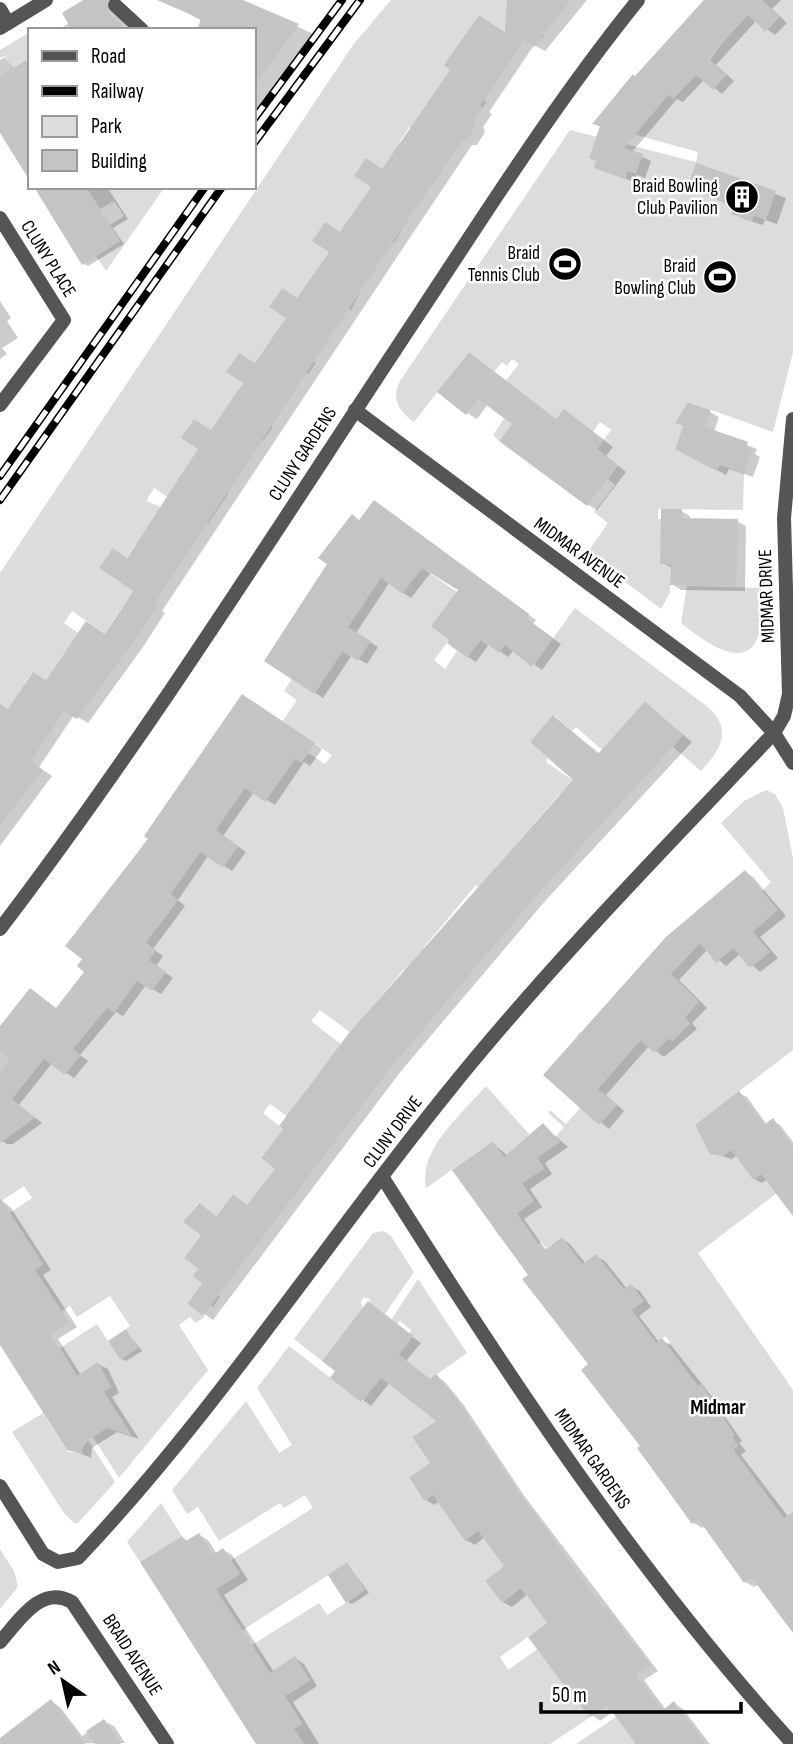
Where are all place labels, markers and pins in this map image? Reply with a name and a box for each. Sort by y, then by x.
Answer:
place label: Braid Bowling Club Pavilion [632,175,718,220]
building icon: Braid Bowling Club Pavilion [723,178,761,216]
place label: Braid Tennis Club [468,242,540,287]
sports icon: Braid Tennis Club [546,245,584,283]
place label: Braid Bowling Club [614,255,696,300]
sports icon: Braid Bowling Club [701,258,739,296]

